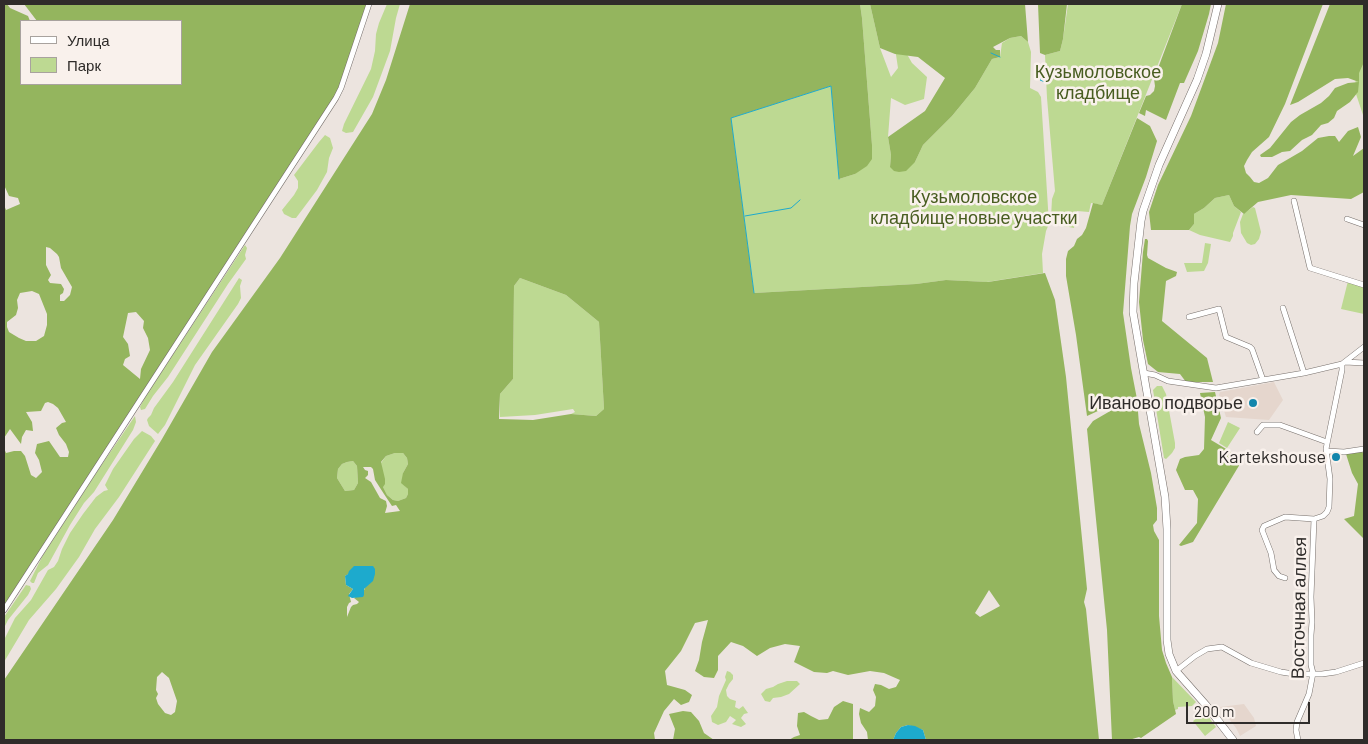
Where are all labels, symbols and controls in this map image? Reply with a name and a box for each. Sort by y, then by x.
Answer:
legend [20,20,182,85]
text: Улица [67,31,110,49]
text: Парк [67,56,101,74]
park label: Кузьмоловское кладбище [1035,61,1161,104]
park label: Кузьмоловское кладбище новые участки [870,186,1078,228]
place label: Иваново подворье [1089,392,1243,414]
marker: Иваново подворье [1247,397,1259,409]
place label: Kartekshouse [1218,446,1326,468]
marker: Kartekshouse [1330,451,1342,463]
street label: Восточная аллея [1287,537,1311,679]
scale bar [1188,692,1312,724]
text: 200 m [1194,702,1234,720]

